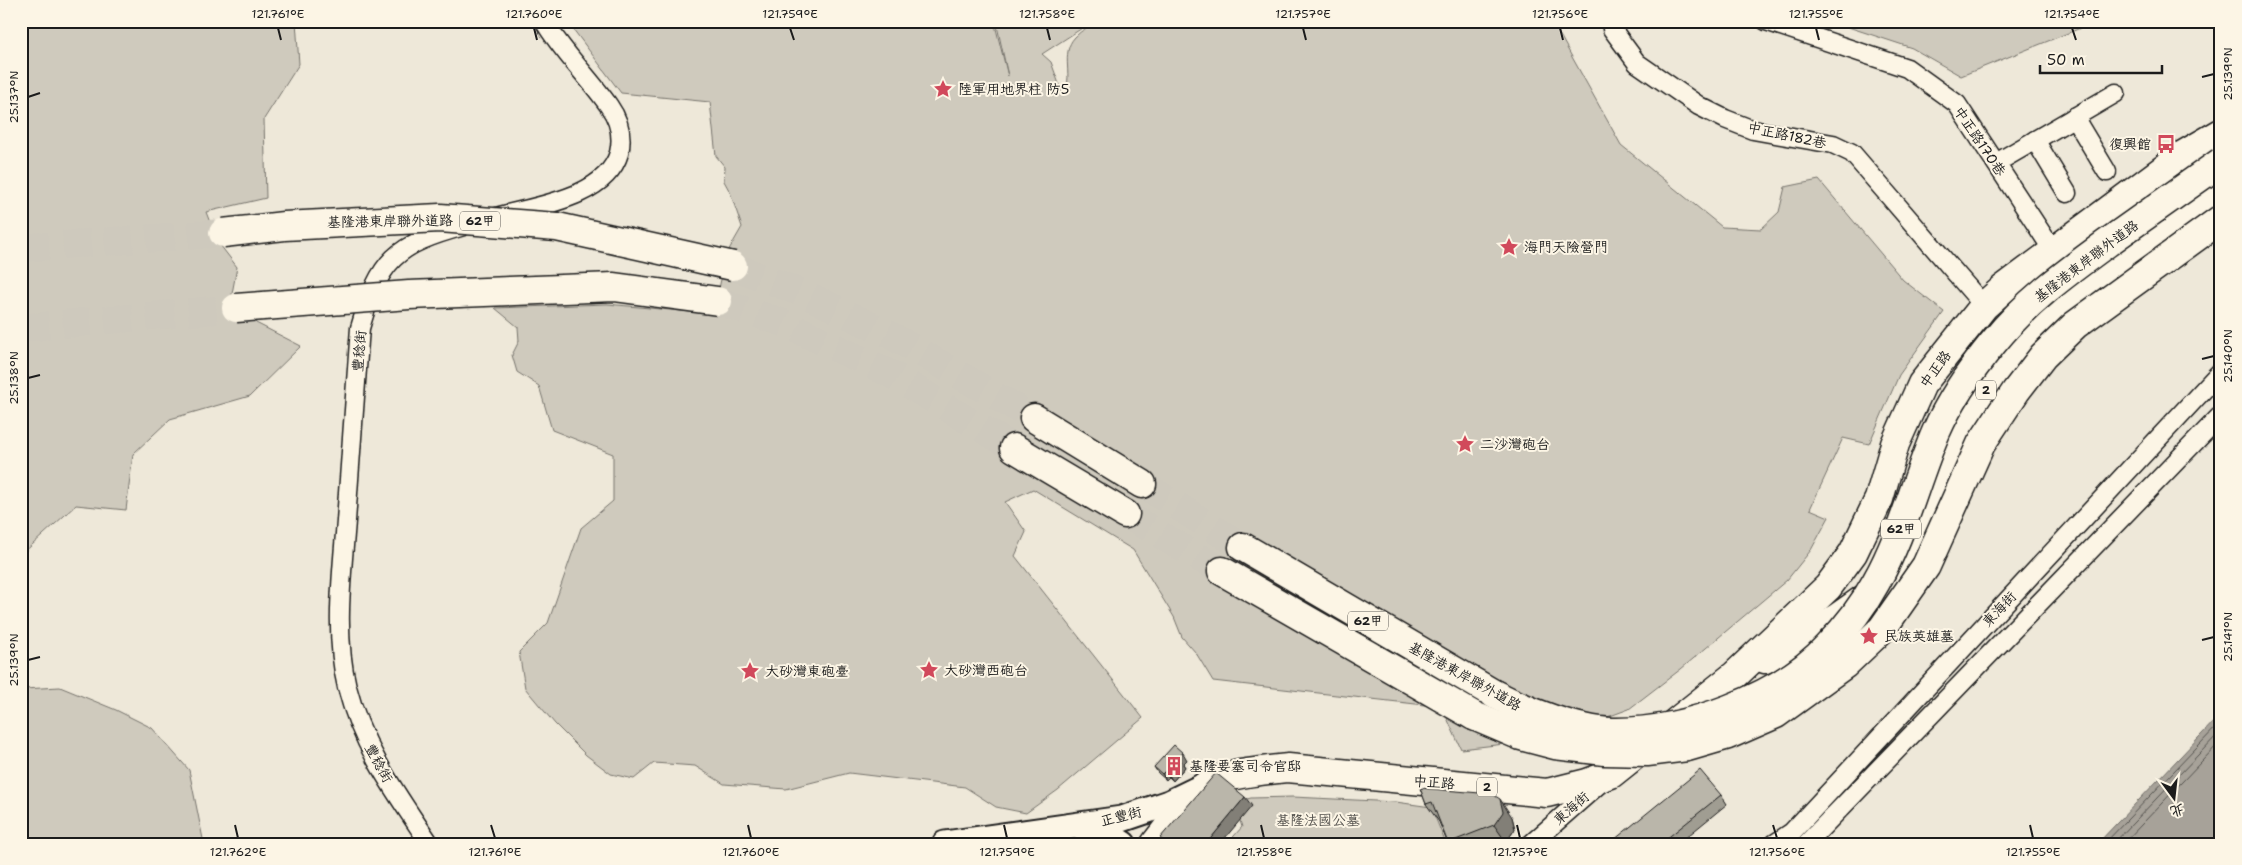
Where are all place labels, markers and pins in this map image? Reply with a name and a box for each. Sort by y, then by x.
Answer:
place icon: 陸軍用地界柱 防5 [932,78,954,100]
place label: 陸軍用地界柱 防5 [958,80,1069,98]
bus stop icon: 復興館 [2155,133,2177,155]
place label: 復興館 [2109,135,2151,153]
place icon: 海門天險營門 [1498,236,1520,258]
place label: 海門天險營門 [1524,238,1608,256]
place icon: 二沙灣砲台 [1454,433,1476,455]
place label: 二沙灣砲台 [1480,435,1550,453]
place icon: 民族英雄墓 [1858,625,1880,647]
place label: 民族英雄墓 [1884,627,1954,645]
place icon: 大砂灣西砲台 [918,659,940,681]
place icon: 大砂灣東砲臺 [739,660,761,682]
place label: 大砂灣西砲台 [944,661,1028,679]
place label: 大砂灣東砲臺 [765,662,849,680]
building icon: 基隆要塞司令官邸 [1163,755,1185,777]
place label: 基隆要塞司令官邸 [1189,757,1301,775]

